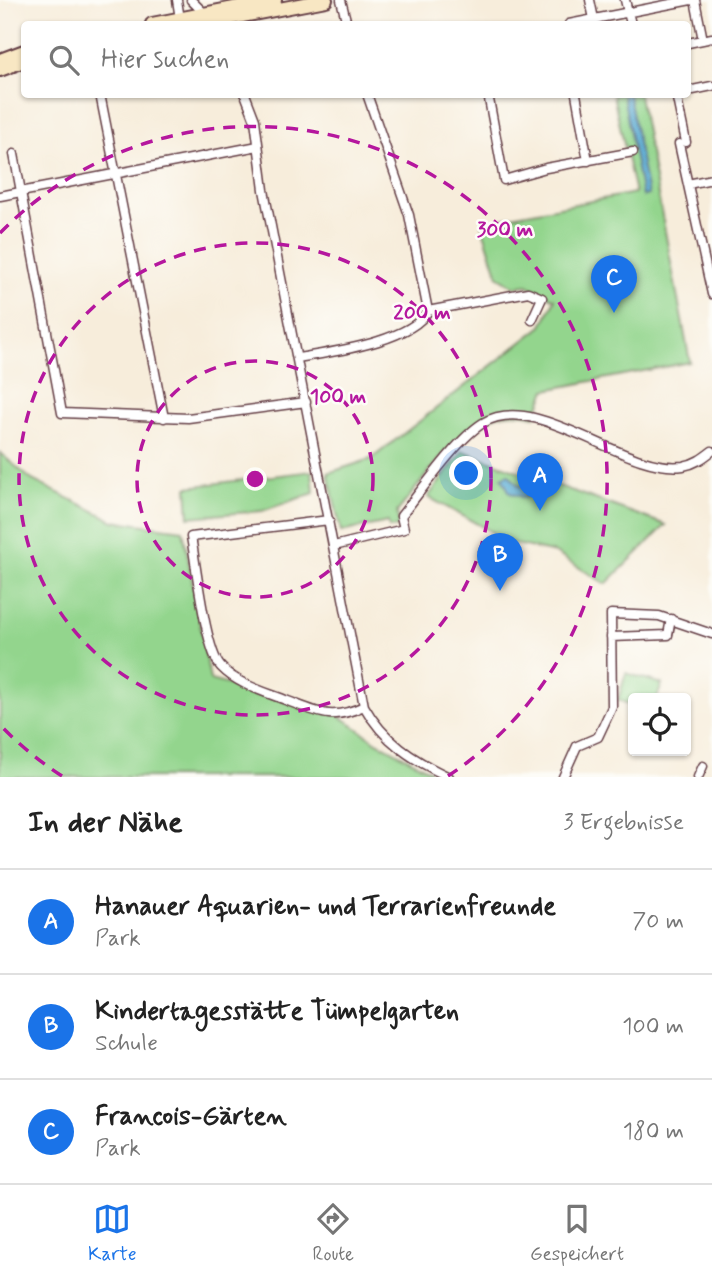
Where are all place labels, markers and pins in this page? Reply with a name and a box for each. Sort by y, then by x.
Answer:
pin: C [591,255,637,313]
pin: A [517,453,563,511]
centre of rings [243,467,267,491]
pin: B [477,533,523,591]

